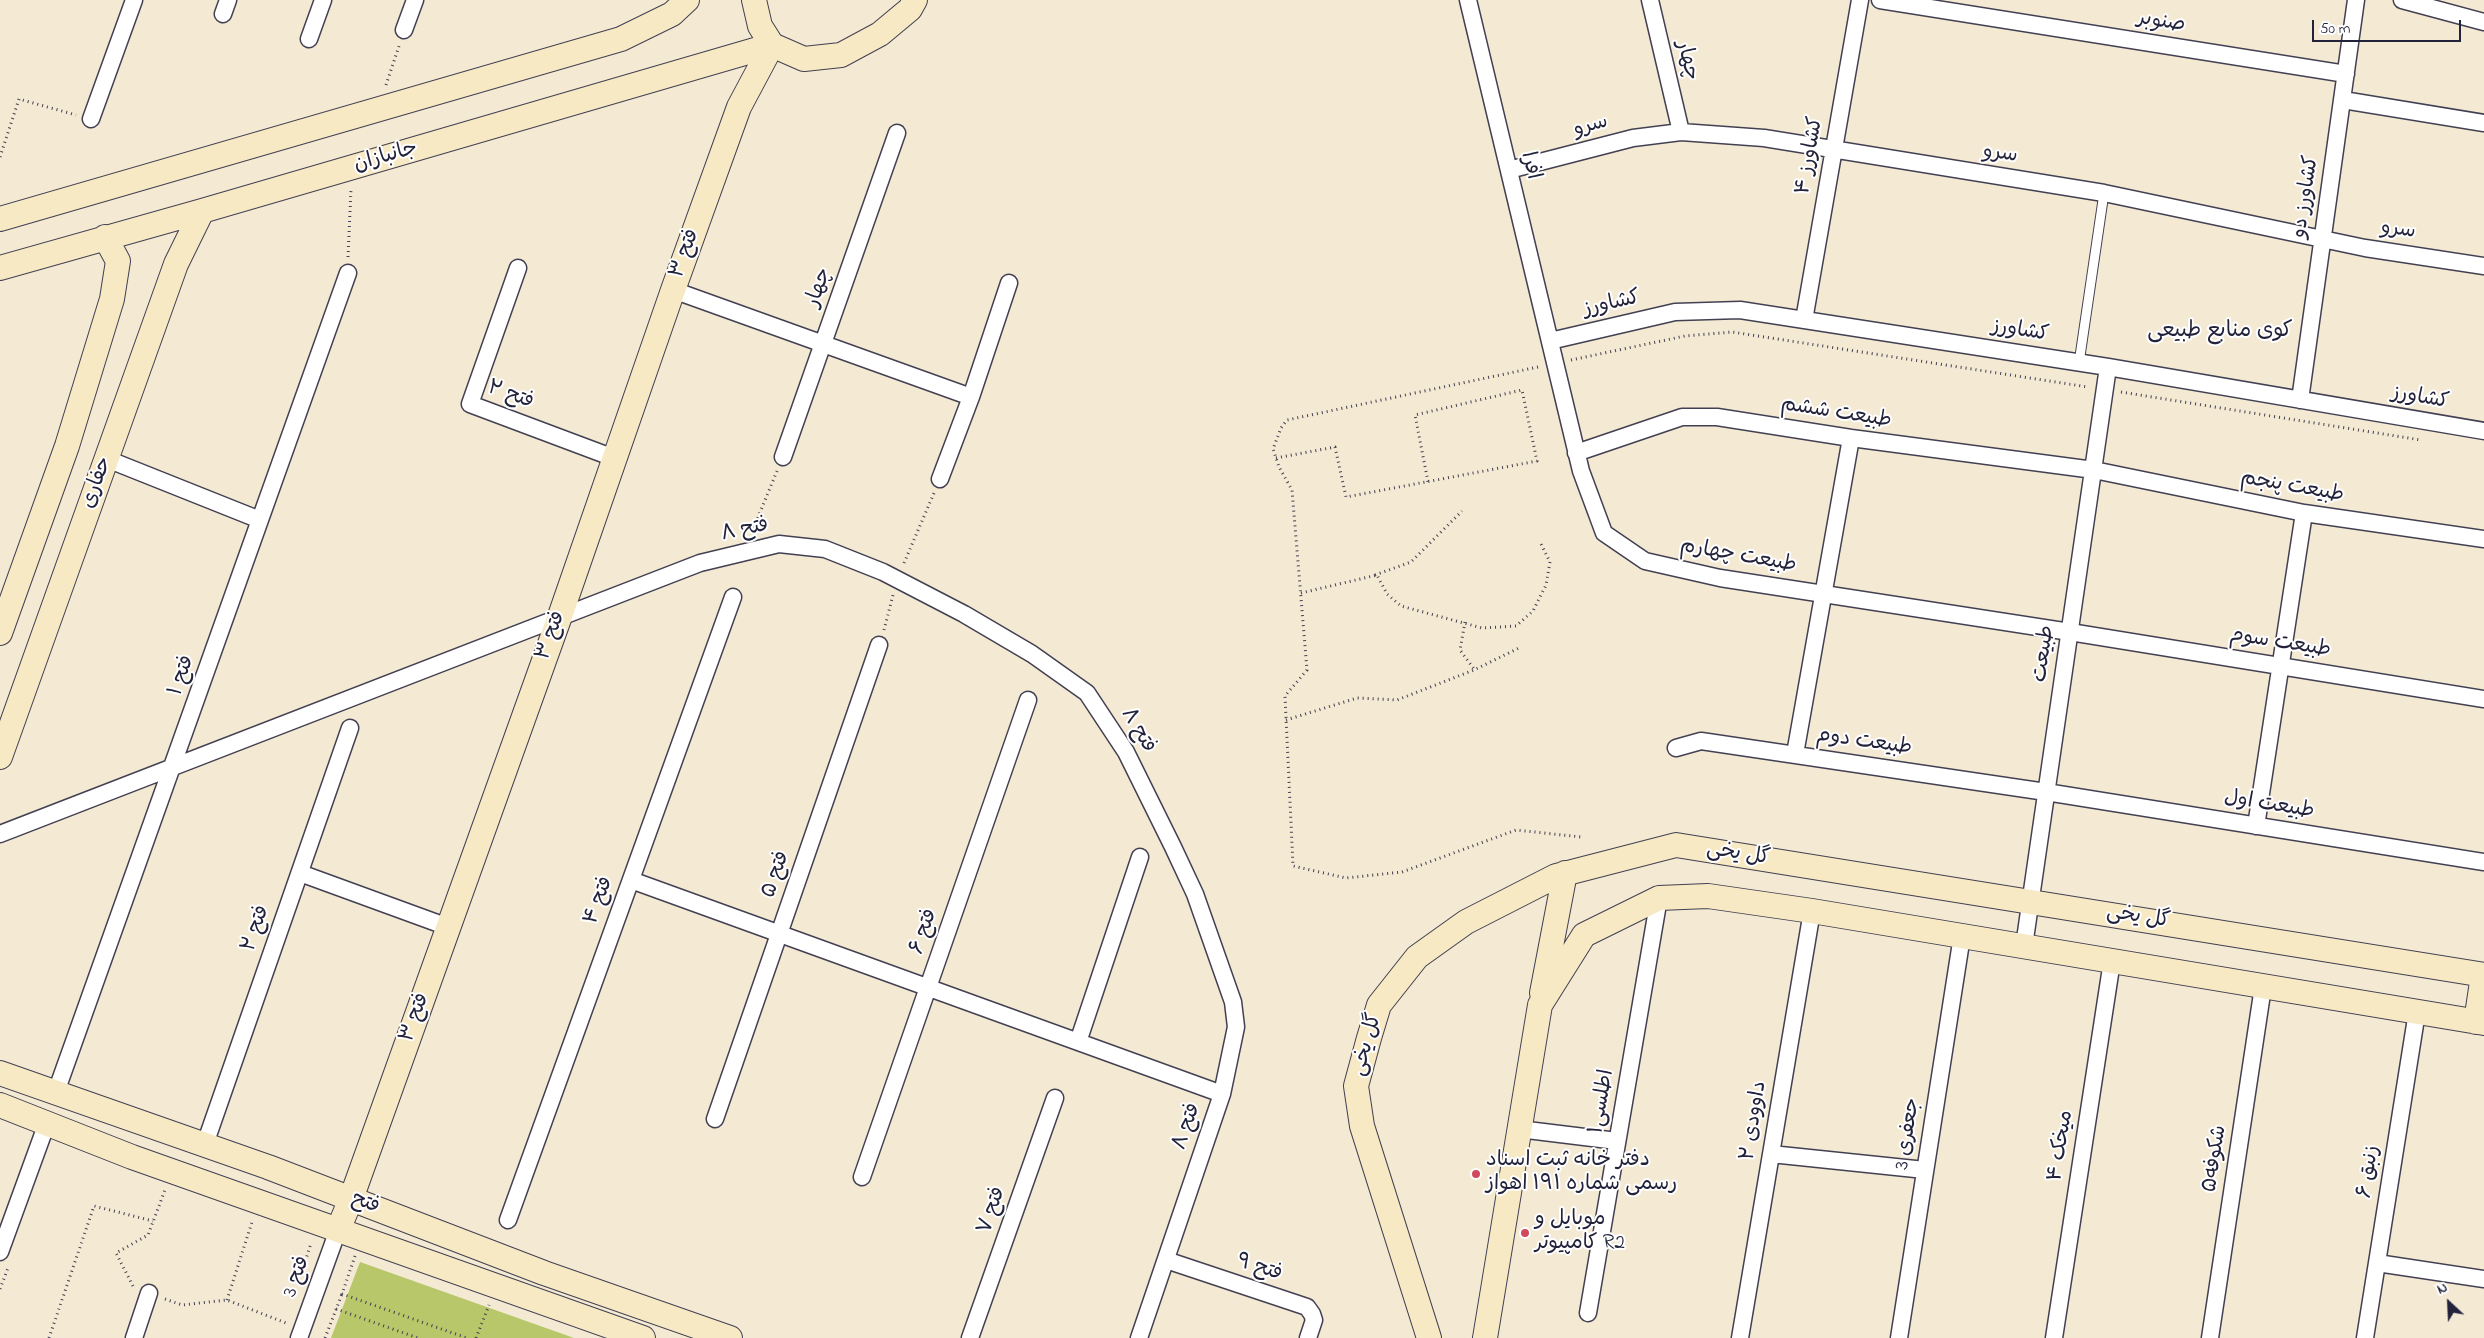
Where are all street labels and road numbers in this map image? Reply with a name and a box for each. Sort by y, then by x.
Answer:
street label: صنوبر [2135,7,2187,39]
street label: چهار [1669,38,1703,84]
street label: سرو [1571,110,1611,144]
street label: کشاورز ۴ [1792,115,1830,197]
street label: جانبازان [351,137,421,179]
street label: سرو [1981,140,2019,170]
street label: افرا [1513,149,1545,183]
street label: کشاورز دو [2288,154,2326,240]
street label: سرو [2379,216,2417,246]
street label: فتح ۳ [666,226,706,282]
street label: چهار [802,265,838,311]
street label: کشاورز [1581,286,1643,324]
street label: کشاورز [1990,315,2050,349]
street label: فتح ۲ [483,376,537,416]
street label: کشاورز [2389,382,2451,416]
street label: طبیعت ششم [1779,393,1893,435]
street label: حفاری [77,454,119,512]
street label: طبیعت پنجم [2238,467,2346,509]
street label: فتح ۸ [719,514,771,548]
street label: طبیعت چهارم [1678,534,1798,580]
street label: فتح ۳ [532,608,572,664]
street label: طبیعت [2029,624,2061,684]
street label: طبیعت سوم [2228,624,2332,664]
street label: فتح ۱ [164,653,202,699]
street label: فتح ۸ [1114,704,1160,758]
street label: طبیعت دوم [1815,724,1913,762]
street label: طبیعت اول [2222,786,2316,826]
street label: گل یخی [1704,838,1772,872]
street label: فتح ۵ [757,848,797,902]
street label: فتح ۴ [580,874,620,928]
street label: گل یخی [2104,901,2172,935]
street label: فتح ۲ [237,902,277,956]
street label: فتح ۶ [906,906,944,958]
street label: فتح ۳ [396,990,436,1046]
street label: گل یخی [1347,1011,1389,1079]
street label: اطلسی۱ [1585,1068,1621,1136]
street label: داوودی ۲ [1736,1079,1774,1163]
street label: 3 جعفری [1891,1096,1927,1172]
street label: فتح ۸ [1168,1100,1208,1154]
street label: میخک ۴ [2044,1109,2080,1183]
street label: شکوفه۵ [2198,1124,2234,1194]
street label: زنبق ۶ [2353,1144,2387,1200]
street label: فتح ۷ [973,1184,1013,1238]
street label: فتح [347,1187,383,1221]
street label: فتح ۹ [1233,1250,1285,1288]
street label: فتح 3 [279,1253,317,1301]

